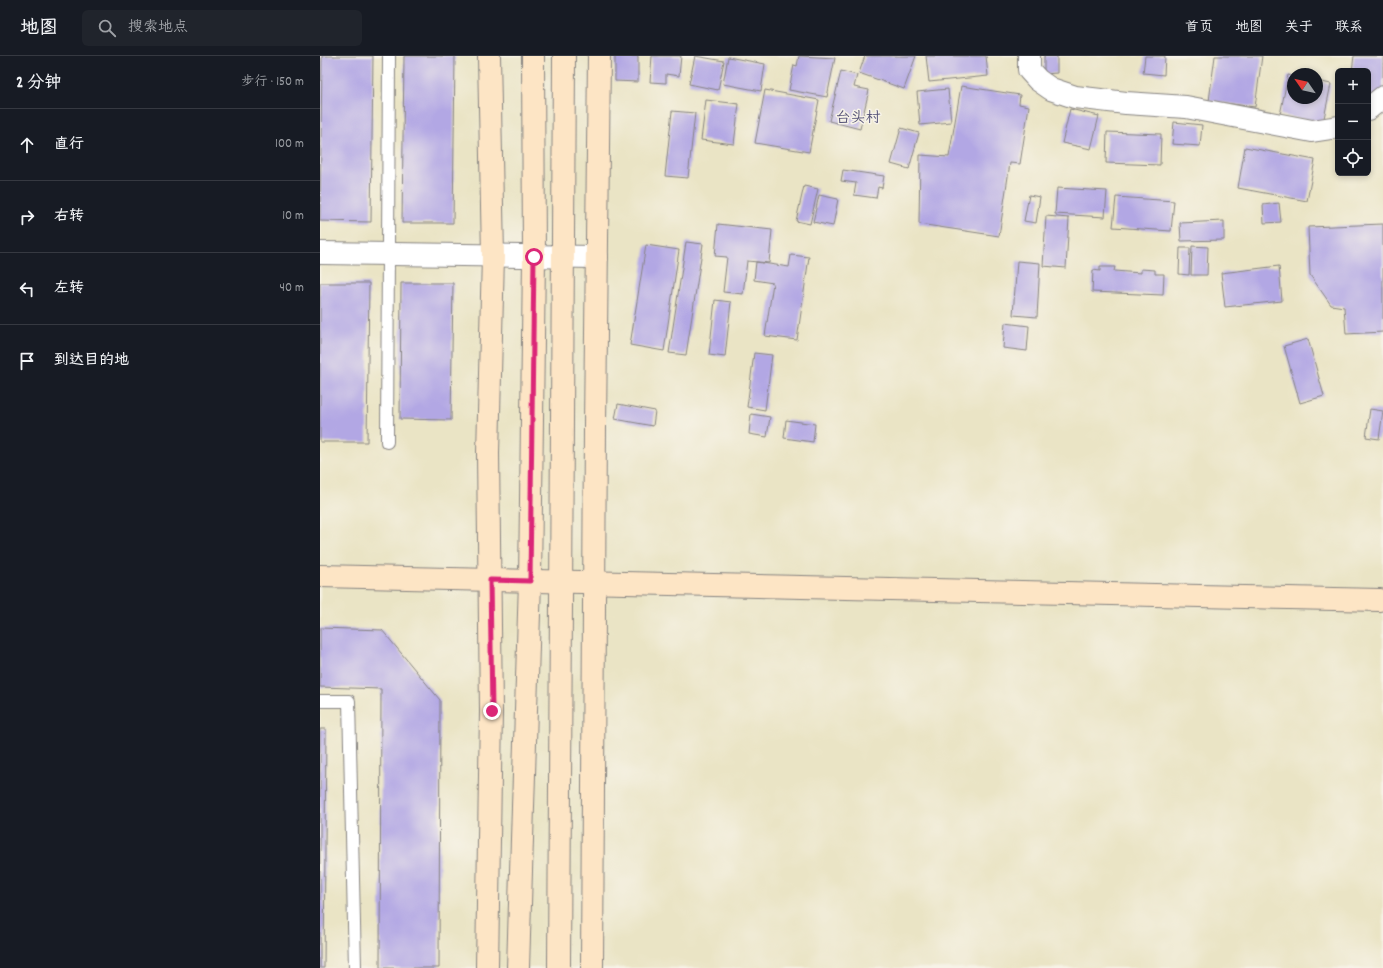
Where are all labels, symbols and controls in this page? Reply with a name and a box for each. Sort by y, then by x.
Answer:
search box [82,10,362,46]
text: 地图 [20,16,58,43]
icon: search [96,17,118,39]
text: 搜索地点 [128,17,188,39]
text: 首页 [1185,18,1213,38]
text: 地图 [1235,18,1263,38]
text: 关于 [1285,18,1313,38]
text: 联系 [1335,18,1363,38]
north arrow [1287,68,1323,104]
map controls [1335,68,1371,176]
button: + [1335,68,1371,104]
text: 2 分钟 [16,72,61,96]
text: 步行 · 150 m [241,73,304,92]
button: − [1335,104,1371,140]
district label: 台头村 [835,108,881,130]
icon: ahead [16,134,38,156]
text: 直行 [54,134,84,156]
text: 100 m [275,135,304,154]
button: locate [1335,140,1371,176]
icon: right [16,206,38,228]
text: 右转 [54,206,84,228]
text: 10 m [282,207,304,226]
route start [525,248,543,266]
icon: left [16,278,38,300]
text: 左转 [54,278,84,300]
text: 40 m [280,279,304,298]
icon: arrive [16,350,38,372]
text: 到达目的地 [54,350,129,372]
route end [483,702,501,720]

